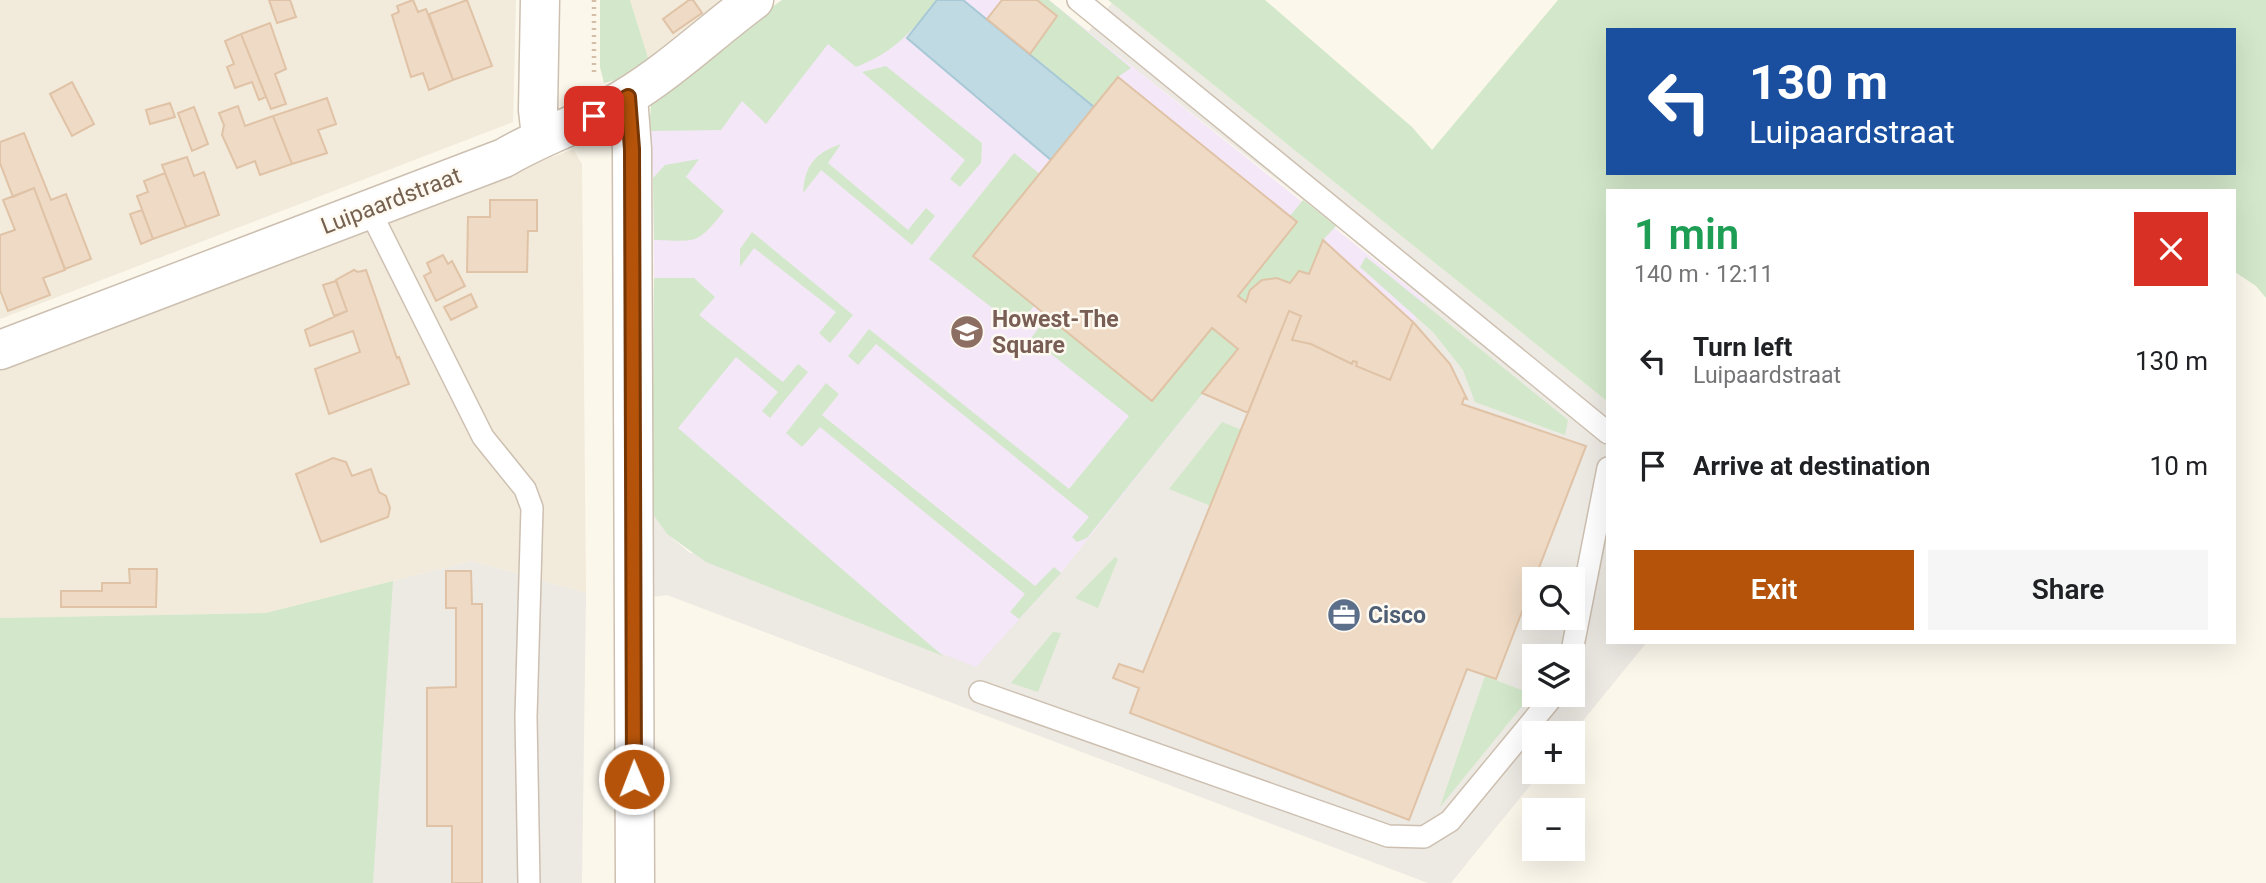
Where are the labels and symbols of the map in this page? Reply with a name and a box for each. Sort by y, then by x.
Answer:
pin [564,86,624,146]
street label: Luipaardstraat [317,162,465,240]
place label: Howest-The Square [992,306,1119,359]
school or university icon: Howest-The Square [948,313,986,351]
office icon: Cisco [1325,596,1363,634]
place label: Cisco [1368,602,1426,629]
position arrow [597,742,671,816]

